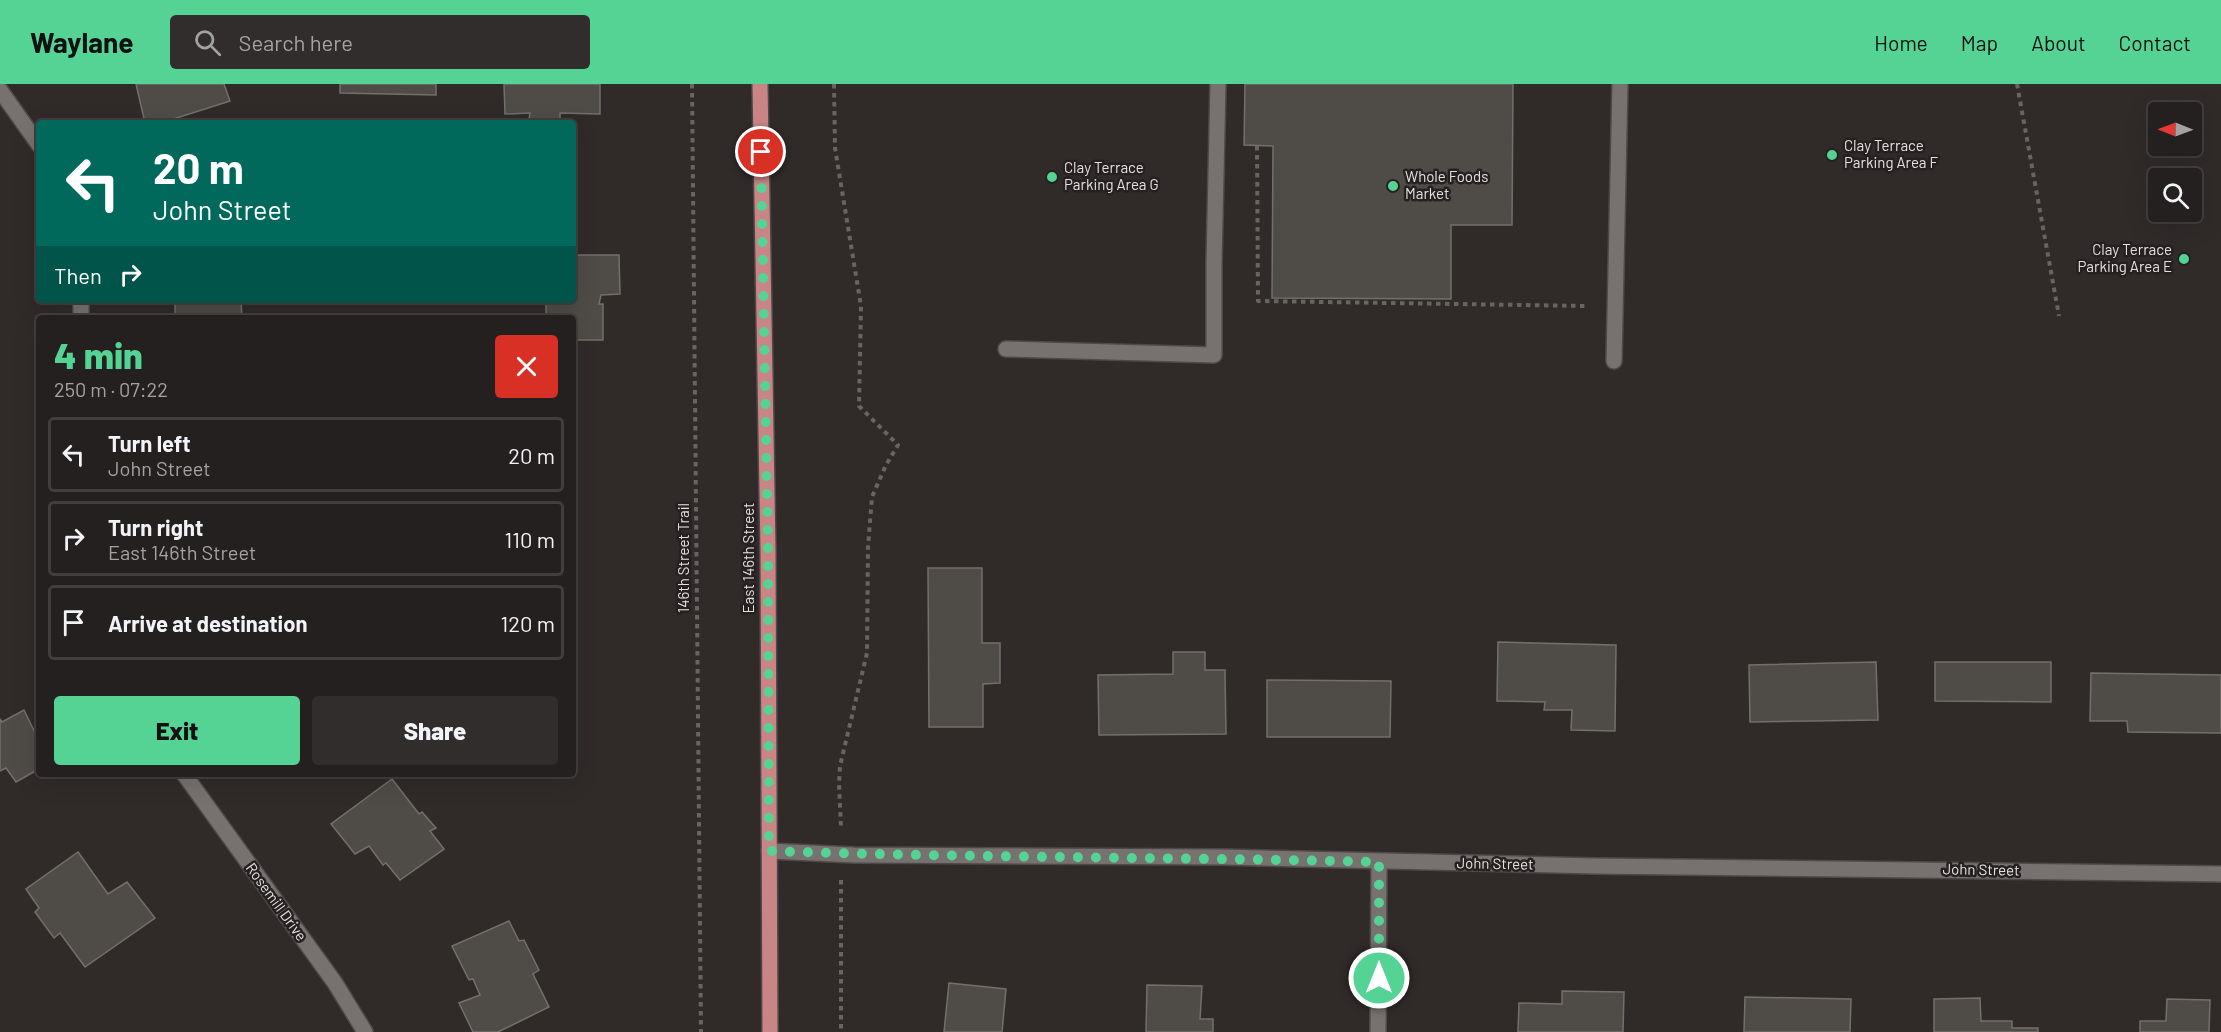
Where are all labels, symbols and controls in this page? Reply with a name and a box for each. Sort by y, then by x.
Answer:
search box [170,15,590,69]
text: Waylane [30,25,134,59]
icon: search [191,26,224,59]
text: Search here [239,29,353,55]
text: Home [1874,30,1928,55]
text: Map [1961,30,1998,55]
text: About [2031,30,2086,55]
text: Contact [2119,30,2191,55]
north arrow [2148,102,2202,156]
map controls [2148,102,2202,222]
pin [735,126,786,177]
icon: arrive [744,135,777,168]
place label: Clay Terrace Parking Area F [1844,136,1938,171]
text: 20 m [153,142,244,192]
icon: left [54,144,132,222]
marker: Clay Terrace Parking Area F [1825,148,1839,162]
place label: Clay Terrace Parking Area G [1064,158,1159,193]
place label: Whole Foods Market [1405,167,1488,202]
button: search [2148,168,2202,222]
marker: Clay Terrace Parking Area G [1045,170,1059,184]
marker: Whole Foods Market [1386,179,1400,193]
text: John Street [153,193,292,225]
place label: Clay Terrace Parking Area E [2077,240,2172,275]
marker: Clay Terrace Parking Area E [2177,252,2191,266]
icon: right [114,258,147,291]
text: Then [54,262,102,288]
text: 4 min [54,333,143,376]
button: close [495,335,558,398]
text: 250 m · 07:22 [54,377,168,401]
text: Turn left [108,430,191,456]
icon: left [57,438,90,471]
text: 20 m [508,442,555,468]
text: John Street [108,456,211,480]
street label: East 146th Street [739,502,757,614]
street label: 146th Street Trail [674,503,692,613]
text: Turn right [108,514,203,540]
icon: right [57,522,90,555]
text: 110 m [505,526,555,552]
text: East 146th Street [108,540,256,564]
icon: arrive [57,606,90,639]
text: Arrive at destination [108,610,307,636]
text: 120 m [500,610,555,636]
button: Exit [54,696,300,765]
button: Share [312,696,558,765]
street label: John Street [1456,853,1534,873]
street label: Rosemill Drive [242,859,311,944]
street label: John Street [1942,859,2020,879]
position arrow [1347,946,1411,1010]

